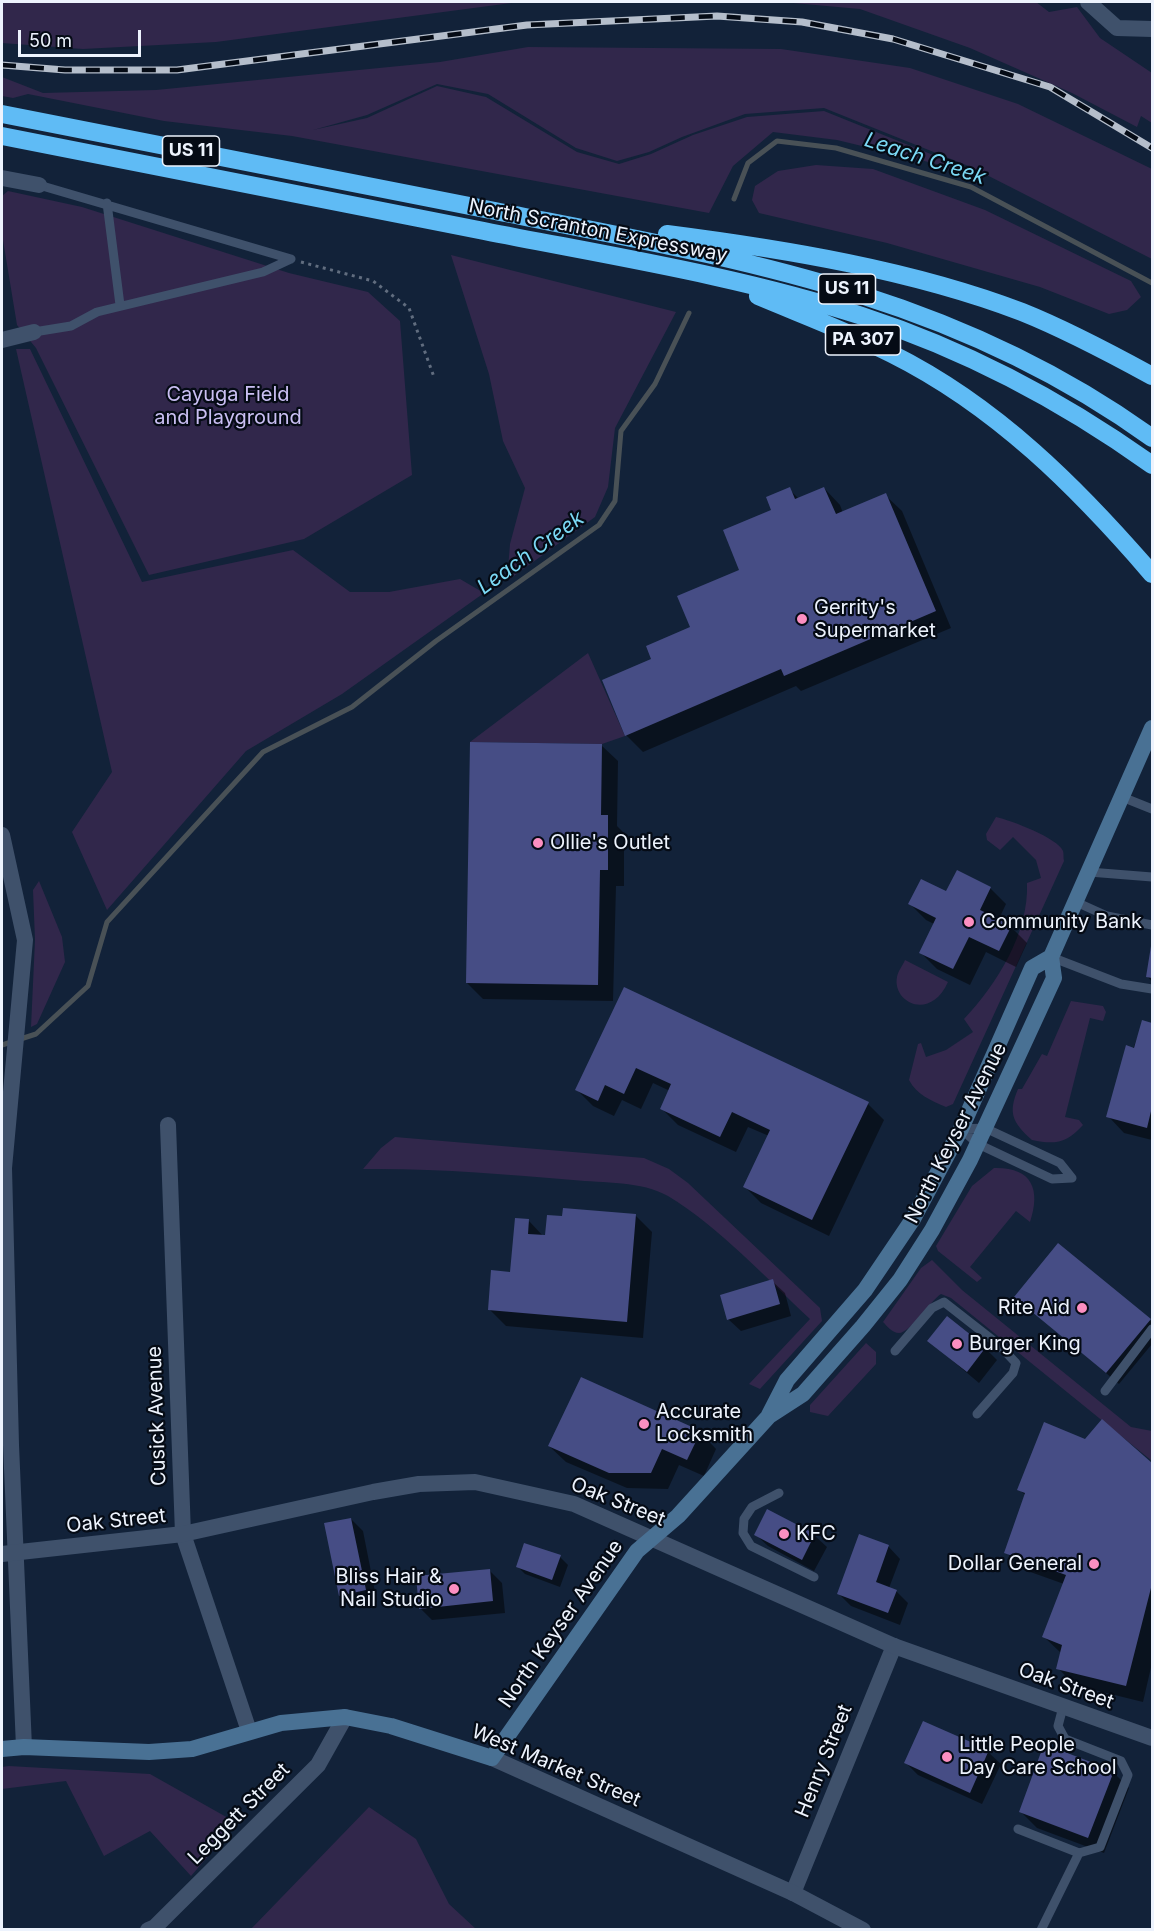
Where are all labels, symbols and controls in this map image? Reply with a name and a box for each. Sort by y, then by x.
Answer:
scale bar [21,18,144,56]
text: 50 m [29,30,72,51]
water label: Leach Creek [861,128,989,190]
road number: US 11 [162,136,219,166]
street label: North Scranton Expressway [467,194,729,268]
road number: US 11 [818,274,876,304]
road number: PA 307 [826,325,900,355]
park label: Cayuga Field and Playground [154,383,302,430]
water label: Leach Creek [473,506,589,600]
place label: Gerrity's Supermarket [814,596,936,643]
marker: Gerrity's Supermarket [795,612,809,626]
place label: Ollie's Outlet [550,831,670,855]
marker: Ollie's Outlet [531,836,545,850]
place label: Community Bank [981,910,1142,934]
marker: Community Bank [962,915,976,929]
street label: North Keyser Avenue [900,1039,1012,1227]
place label: Rite Aid [998,1296,1070,1320]
marker: Rite Aid [1075,1301,1089,1315]
place label: Burger King [969,1332,1081,1356]
marker: Burger King [950,1337,964,1351]
street label: Cusick Avenue [143,1346,171,1486]
place label: Accurate Locksmith [656,1400,753,1447]
marker: Accurate Locksmith [637,1417,651,1431]
street label: Oak Street [567,1472,669,1532]
street label: Oak Street [65,1504,167,1538]
place label: KFC [796,1522,836,1546]
marker: KFC [777,1527,791,1541]
street label: North Keyser Avenue [494,1535,628,1713]
place label: Dollar General [948,1552,1082,1576]
marker: Dollar General [1087,1557,1101,1571]
place label: Bliss Hair & Nail Studio [336,1565,442,1612]
marker: Bliss Hair & Nail Studio [447,1582,461,1596]
street label: Oak Street [1015,1658,1117,1714]
street label: Henry Street [790,1701,858,1821]
street label: West Market Street [468,1720,644,1812]
place label: Little People Day Care School [959,1733,1116,1780]
marker: Little People Day Care School [940,1750,954,1764]
street label: Leggett Street [183,1758,295,1870]

